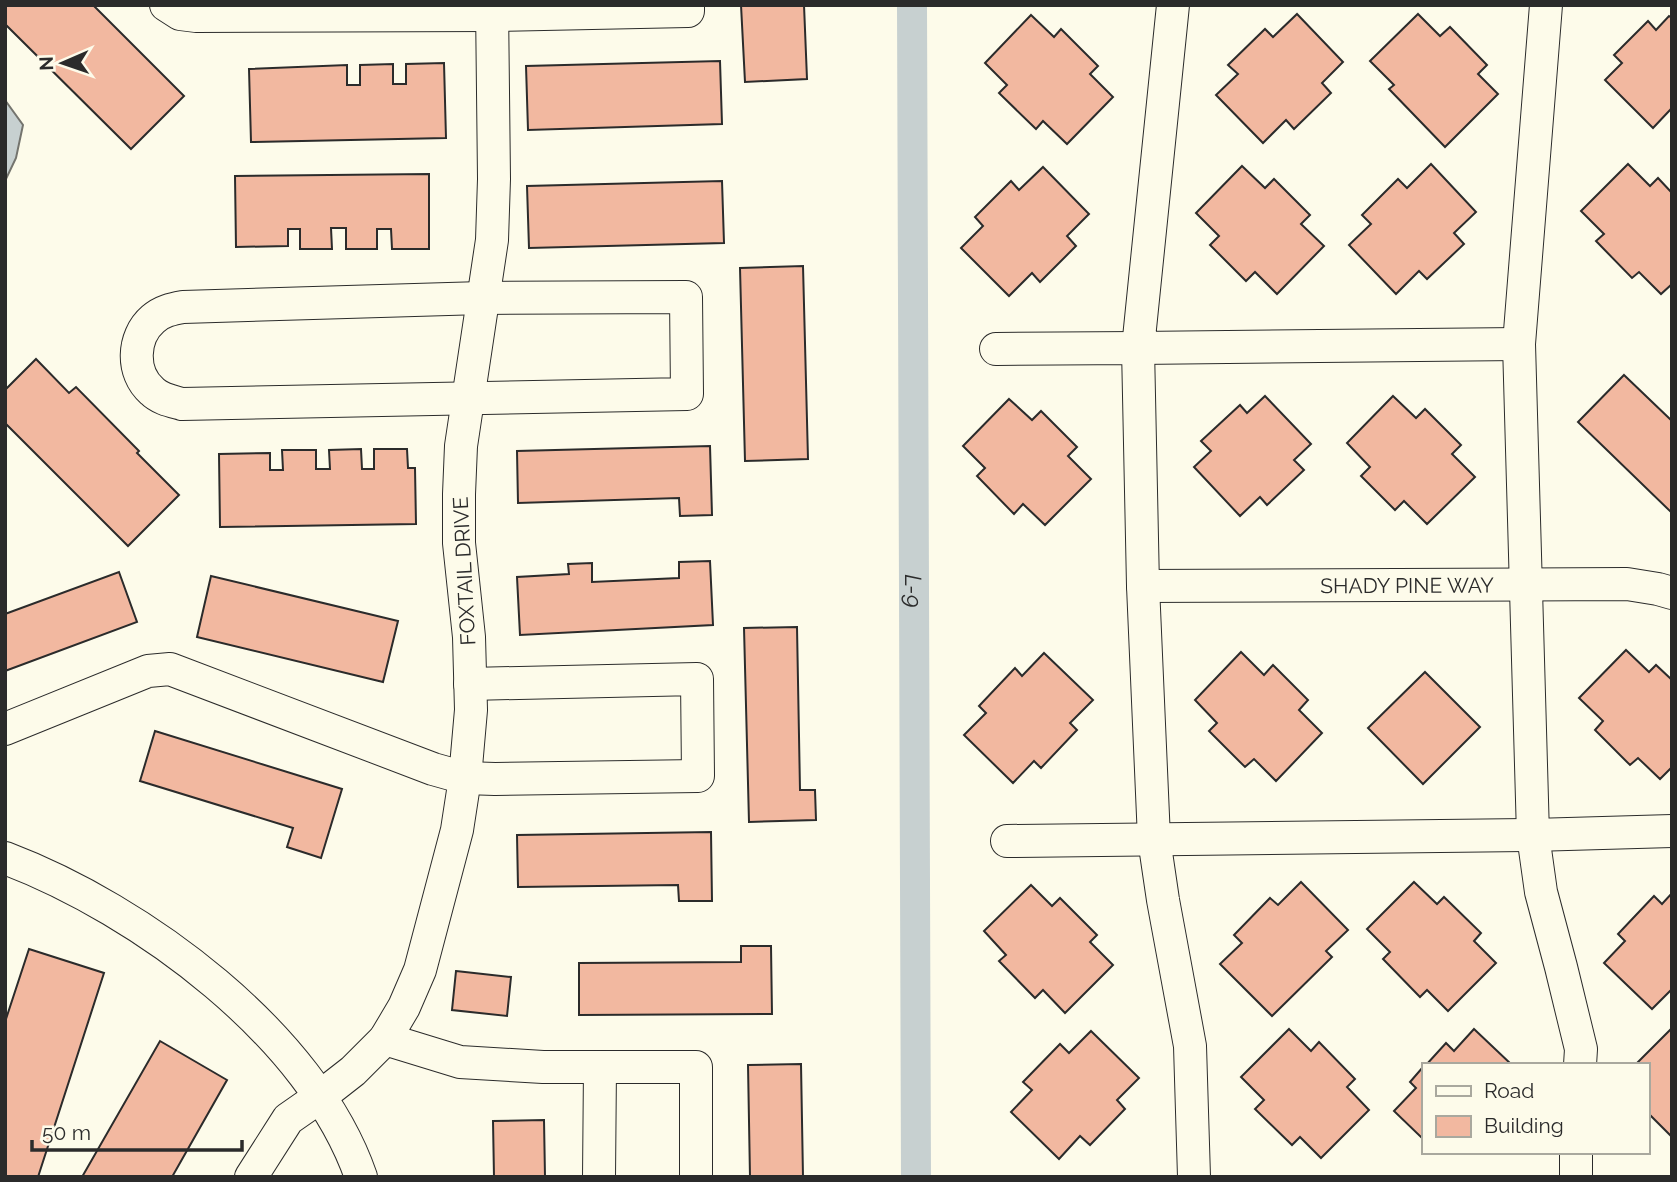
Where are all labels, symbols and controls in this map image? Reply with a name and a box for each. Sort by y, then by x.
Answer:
north arrow [28,28,98,98]
text: N [35,56,57,71]
street label: FOXTAIL DRIVE [448,496,480,646]
street label: SHADY PINE WAY [1320,572,1494,598]
water label: L-9 [900,574,928,608]
legend [1422,1063,1649,1154]
text: Road [1484,1078,1534,1103]
scale bar [32,1108,242,1152]
text: Building [1484,1113,1564,1138]
text: 50 m [42,1120,91,1145]

